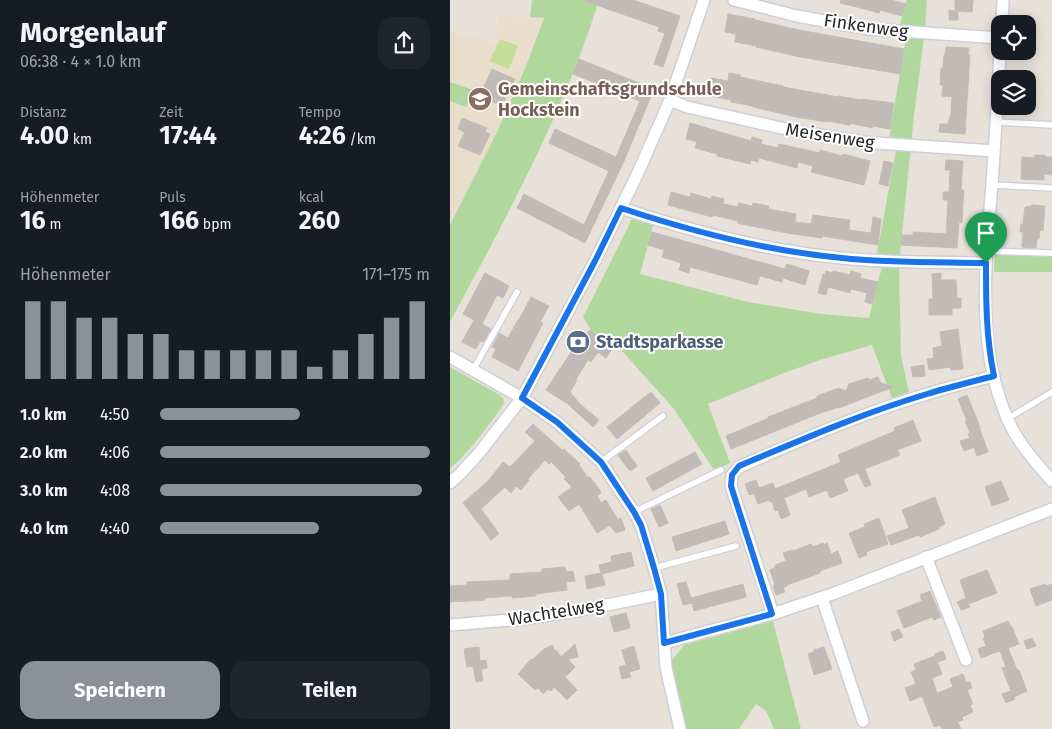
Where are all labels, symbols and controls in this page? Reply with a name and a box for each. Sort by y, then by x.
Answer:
street label: Finkenweg [822,9,910,43]
map controls [991,15,1036,115]
button: locate [991,15,1036,60]
text: Morgenlauf [20,16,165,49]
button: share [378,17,430,69]
text: 06:38 · 4 × 1.0 km [20,52,141,71]
button: layers [991,70,1036,115]
place label: Gemeinschaftsgrundschule Hockstein [498,78,722,121]
school or university icon: Gemeinschaftsgrundschule Hockstein [467,86,493,112]
text: Distanz [20,104,66,121]
text: Zeit [159,104,183,121]
text: Tempo [299,104,341,121]
street label: Meisenweg [784,118,877,154]
text: 4.00 [20,121,69,151]
text: 17:44 [159,121,217,151]
text: 4:26 [299,121,346,151]
text: km [69,131,92,148]
text: /km [346,131,376,148]
text: Höhenmeter [20,189,99,206]
text: Puls [159,189,186,206]
text: kcal [299,189,324,206]
text: 16 [20,206,46,236]
text: 166 [159,206,199,236]
text: 260 [299,206,340,236]
pin [965,212,1007,263]
text: m [46,216,61,233]
text: bpm [199,216,231,233]
icon: arrive [972,219,1000,247]
text: Höhenmeter [20,265,111,284]
text: 171–175 m [362,265,430,284]
bank icon: Stadtsparkasse [565,329,591,355]
place label: Stadtsparkasse [596,331,724,353]
text: 1.0 km [20,405,67,424]
text: 4:50 [100,405,129,424]
text: 2.0 km [20,443,67,462]
text: 4:06 [100,443,130,462]
text: 3.0 km [20,481,67,500]
text: 4:08 [100,481,130,500]
text: 4.0 km [20,519,68,538]
text: 4:40 [100,519,130,538]
street label: Wachtelweg [507,593,606,630]
button: Speichern [20,661,220,719]
button: Teilen [230,661,430,719]

